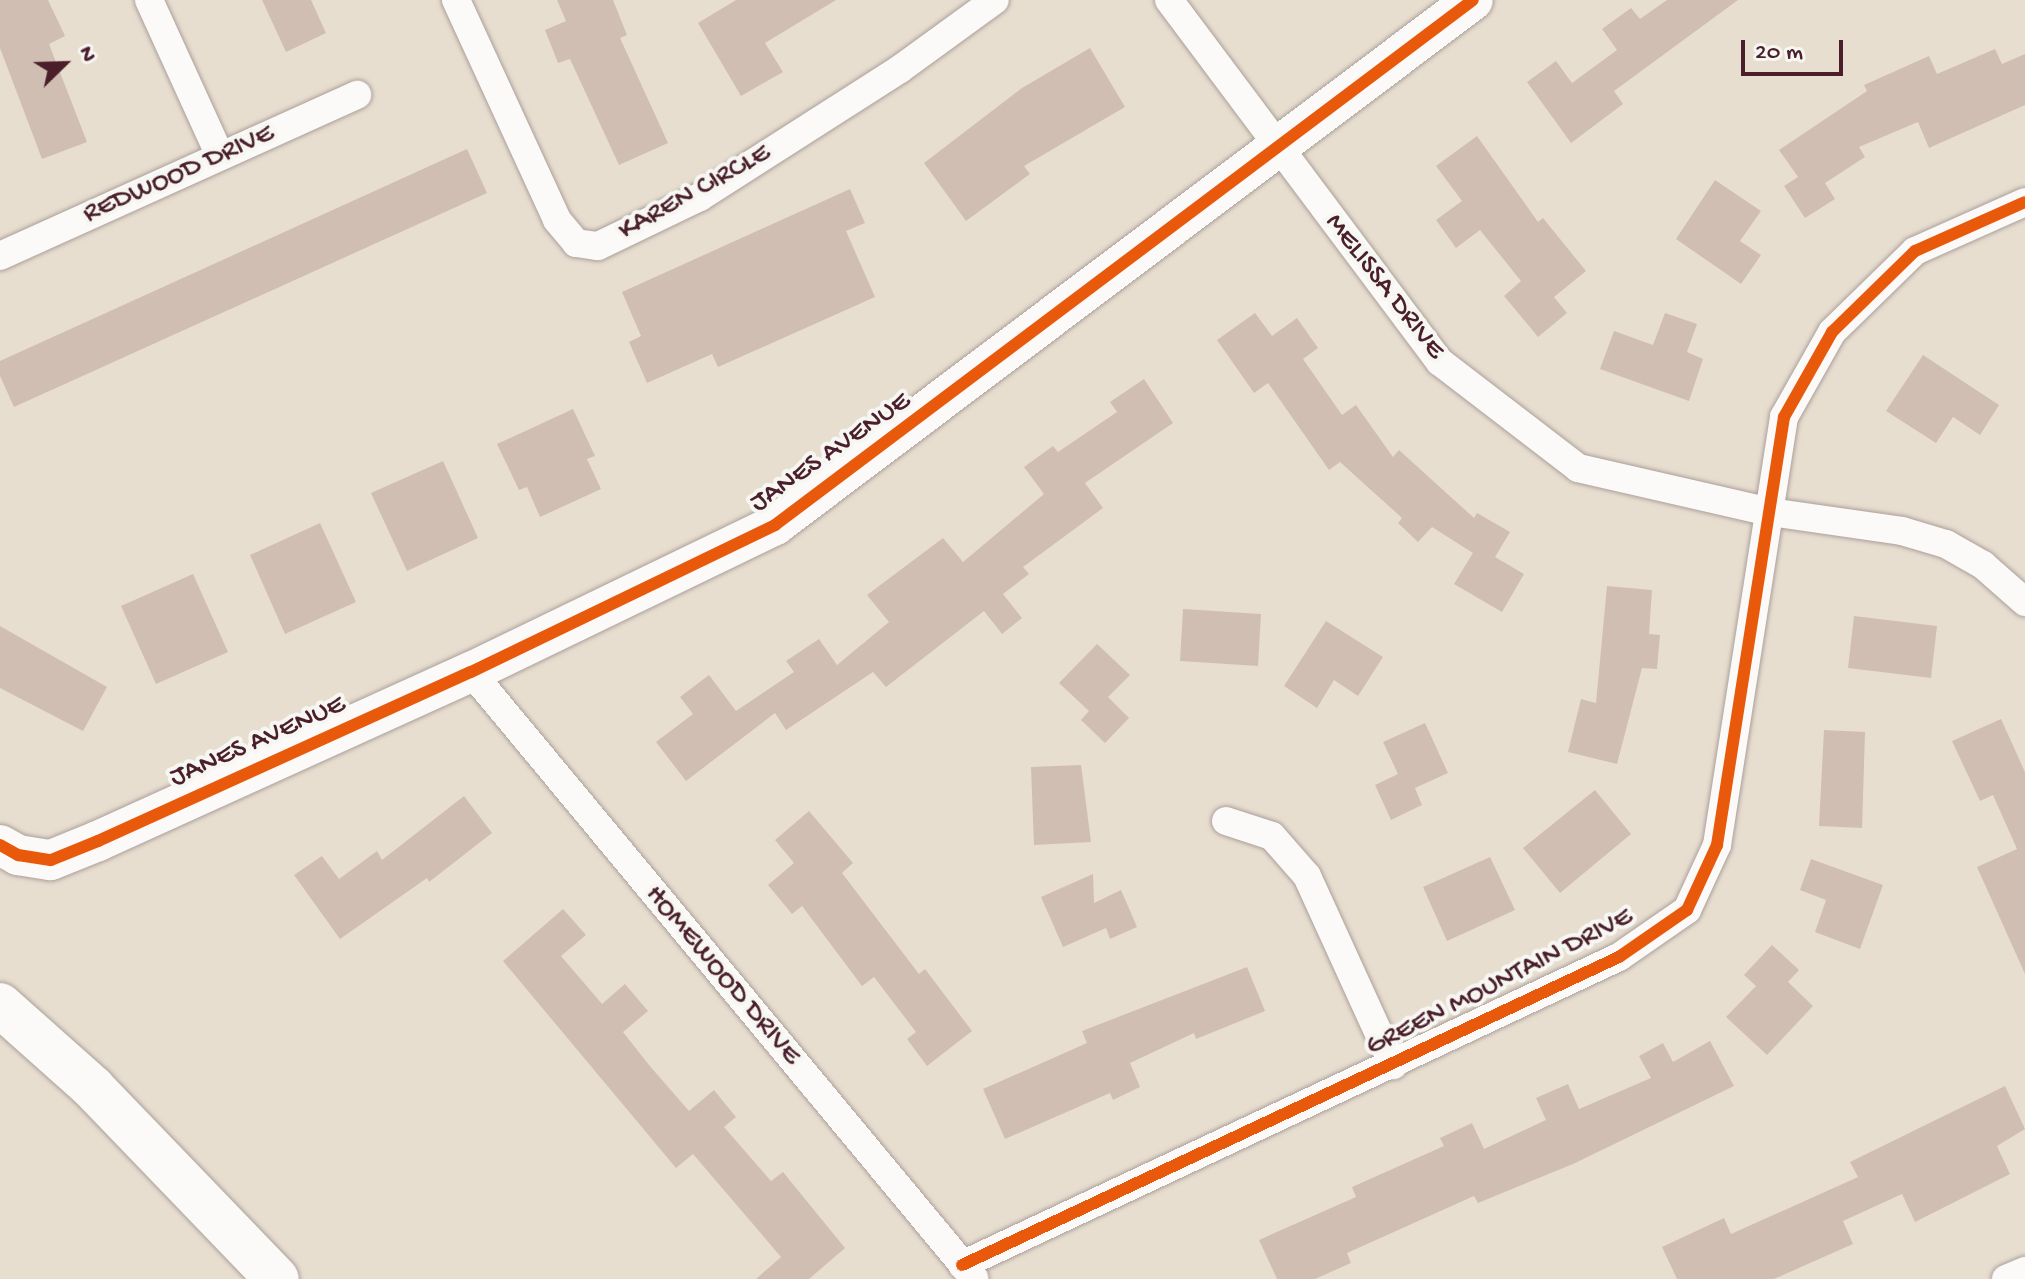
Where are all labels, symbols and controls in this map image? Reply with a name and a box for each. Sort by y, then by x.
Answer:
north arrow [24,24,104,104]
scale bar [1745,24,1847,74]
text: 20 m [1755,39,1803,68]
text: N [71,43,101,66]
street label: REDWOOD DRIVE [78,118,280,232]
street label: KAREN CIRCLE [613,137,777,249]
street label: MELISSA DRIVE [1317,207,1451,367]
street label: JANES AVENUE [744,385,918,521]
street label: JANES AVENUE [165,688,351,796]
street label: HOMEWOOD DRIVE [637,879,807,1073]
street label: GREEN MOUNTAIN DRIVE [1361,901,1639,1065]

